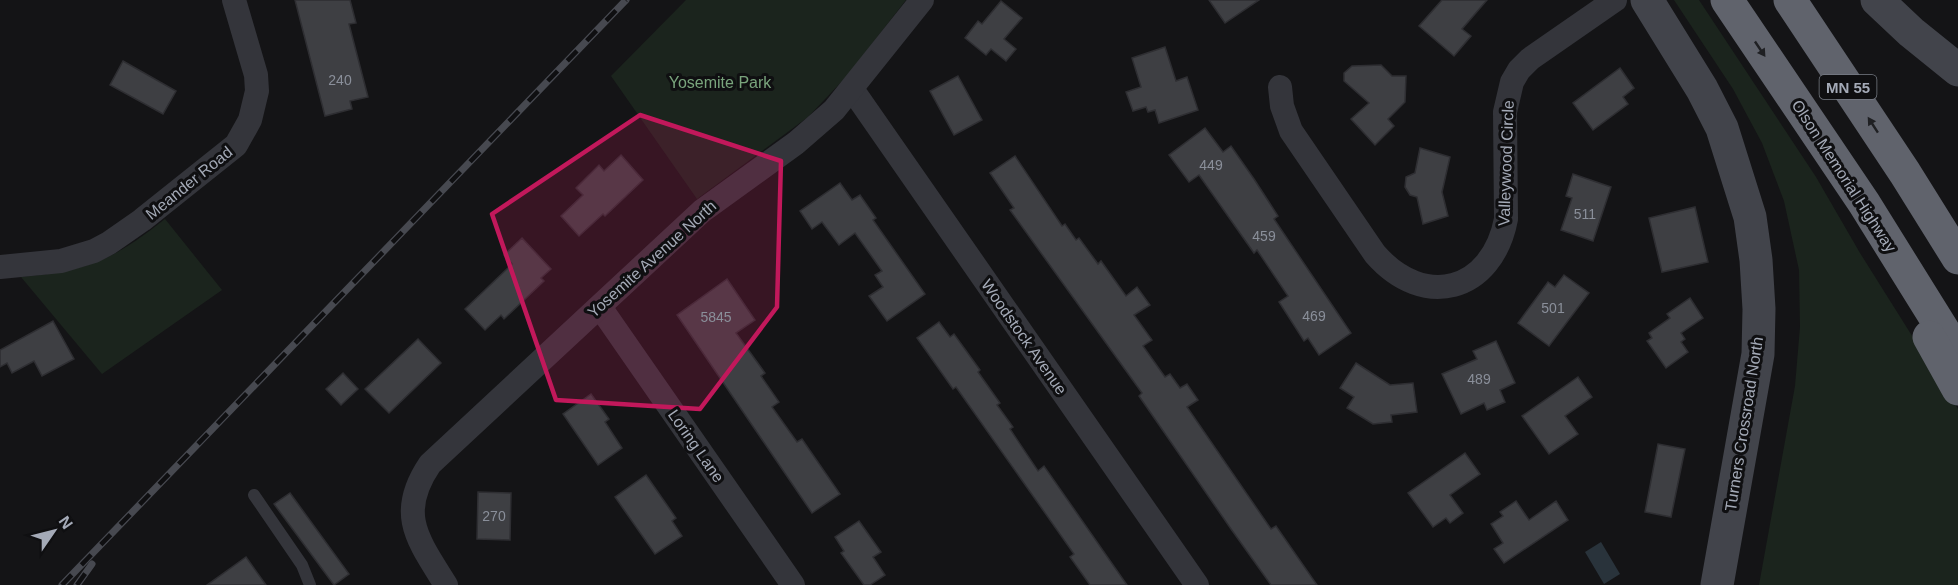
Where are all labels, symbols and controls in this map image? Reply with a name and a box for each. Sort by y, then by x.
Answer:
one-way arrow [1754,40,1766,56]
house number: 240 [328,72,352,88]
park label: Yosemite Park [669,74,772,91]
road number: MN 55 [1820,75,1876,99]
street label: Olson Memorial Highway [1788,97,1900,255]
street label: Valleywood Circle [1495,100,1517,226]
one-way arrow [1867,117,1879,133]
street label: Meander Road [143,143,235,223]
house number: 449 [1199,157,1223,173]
street label: Yosemite Avenue North [585,197,719,321]
house number: 511 [1574,206,1596,222]
house number: 459 [1252,228,1276,244]
street label: Woodstock Avenue [978,276,1070,398]
house number: 501 [1541,300,1565,316]
house number: 469 [1302,308,1326,324]
house number: 5845 [700,309,732,325]
street label: Turners Crossroad North [1722,336,1766,512]
house number: 489 [1467,371,1491,387]
street label: Loring Lane [665,407,727,486]
north arrow [24,501,84,561]
house number: 270 [482,508,506,524]
text: N [56,513,76,532]

